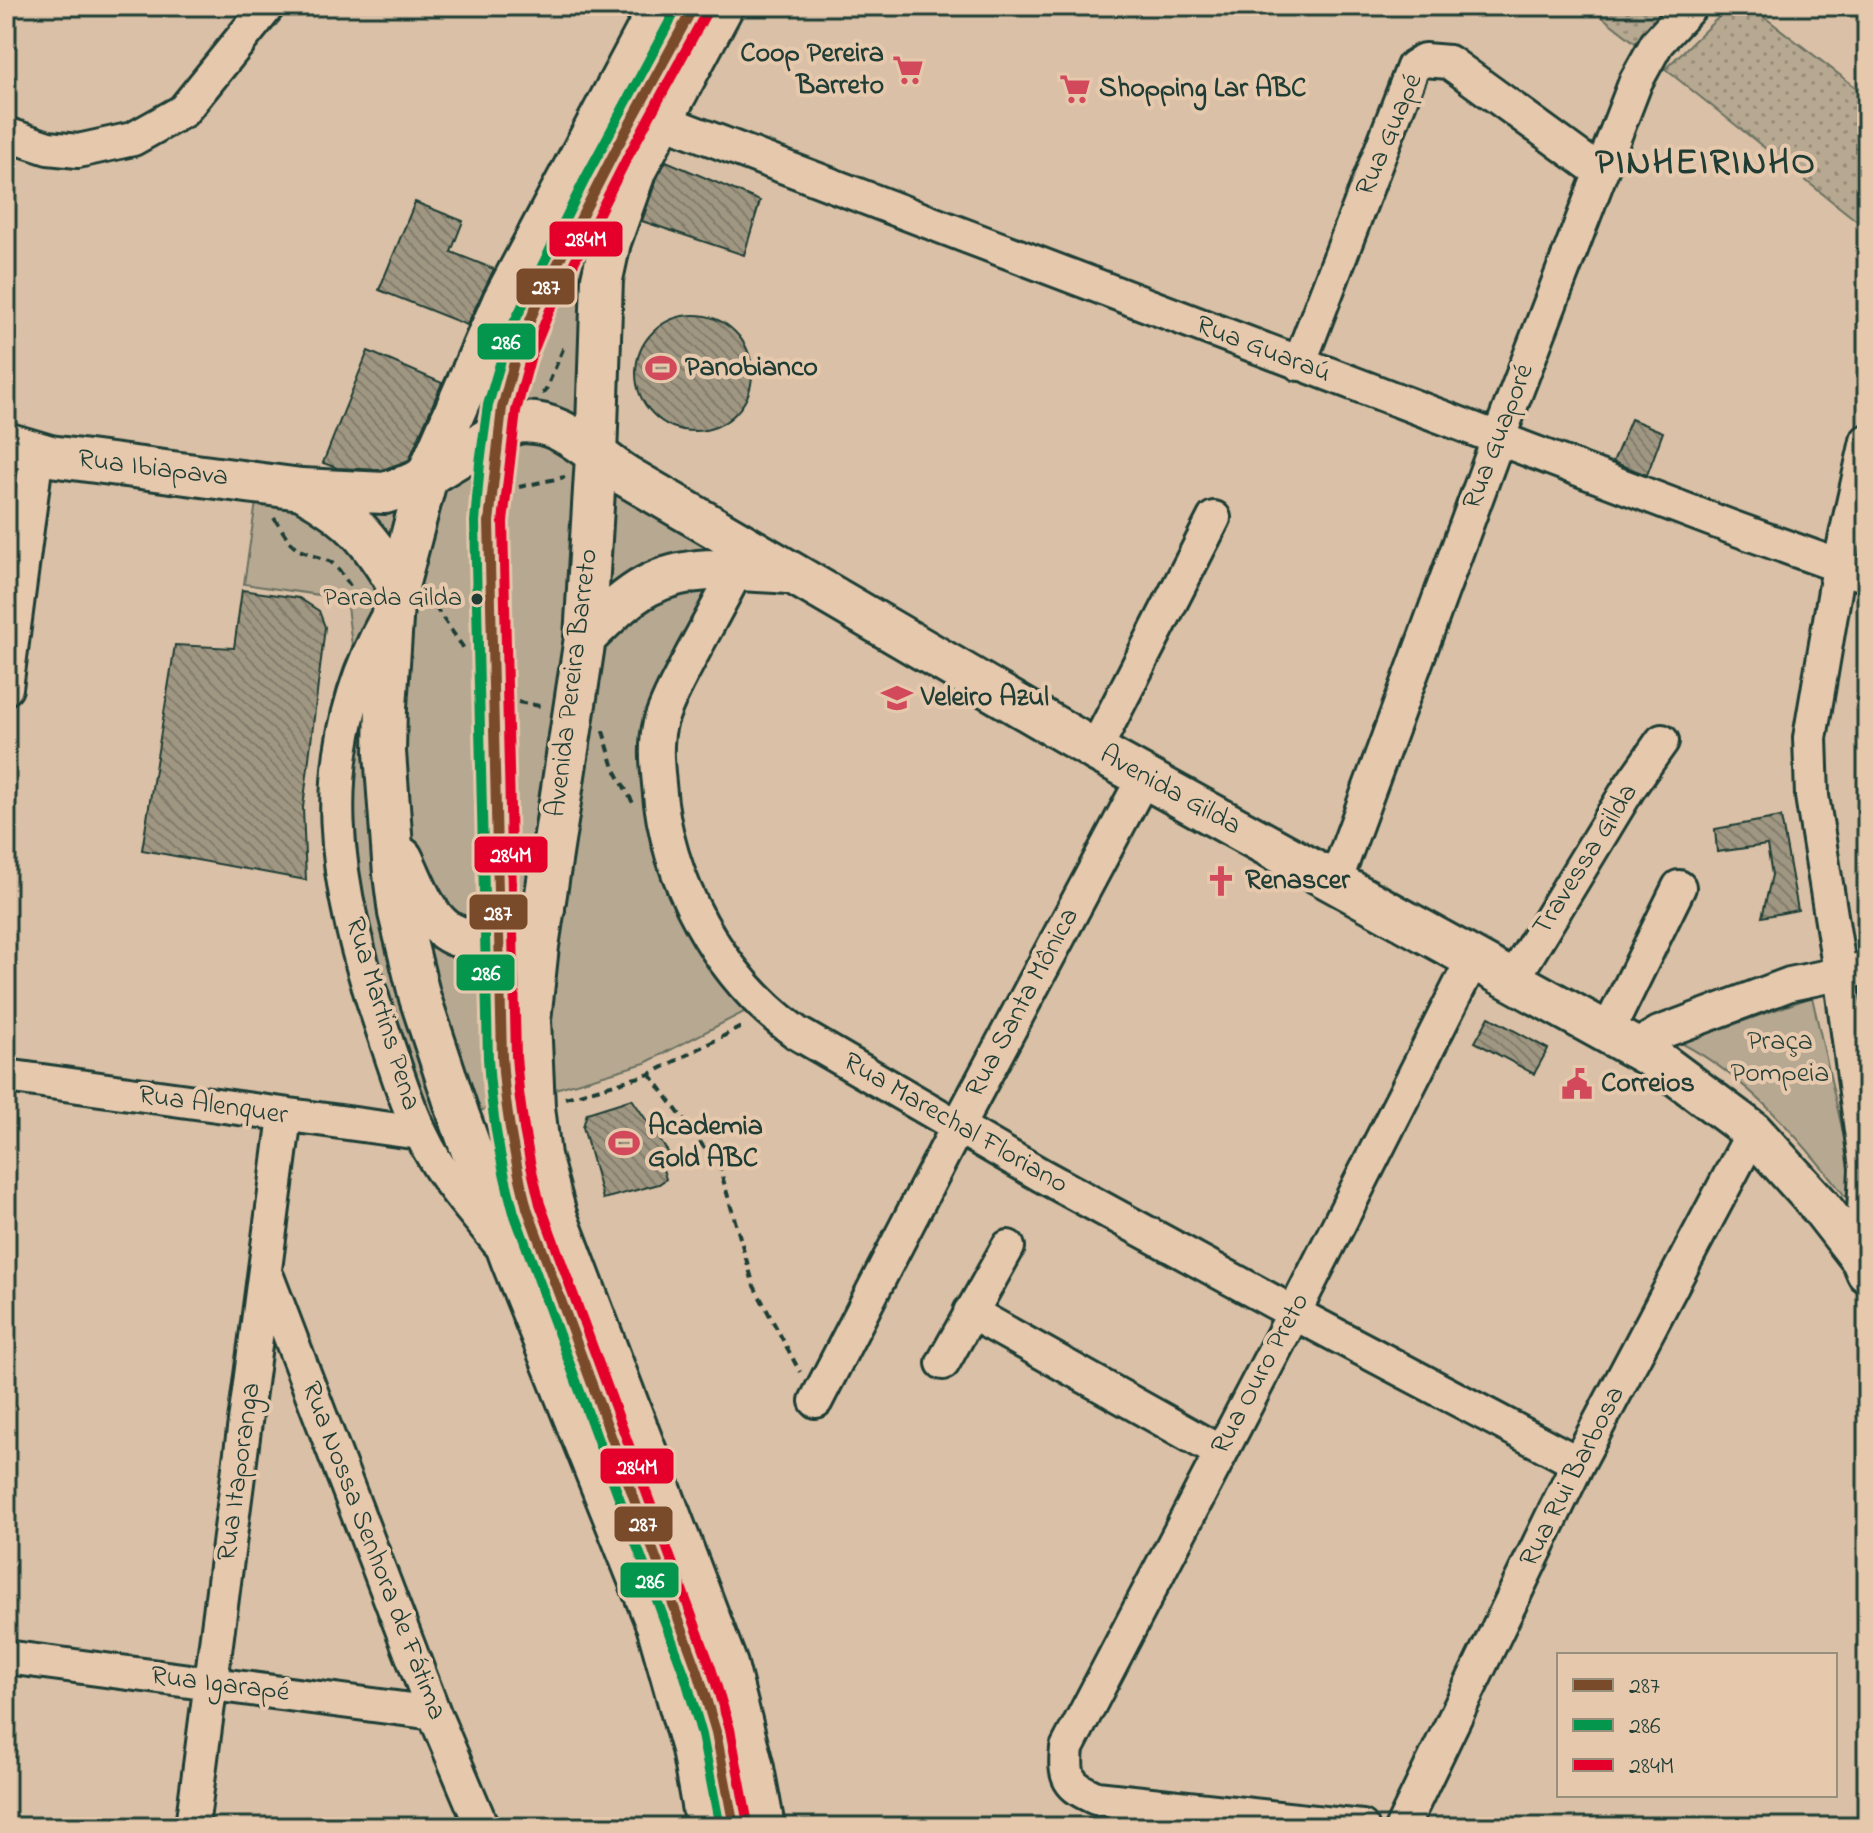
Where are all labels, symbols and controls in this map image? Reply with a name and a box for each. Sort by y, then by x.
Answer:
place label: Coop Pereira Barreto [740,34,884,107]
supermarket icon: Coop Pereira Barreto [891,53,925,87]
street label: Rua Guapé [1346,67,1434,203]
place label: Shopping Lar ABC [1099,69,1306,111]
supermarket icon: Shopping Lar ABC [1058,72,1092,106]
district label: PINHEIRINHO [1595,138,1817,191]
line badge: 284M [548,220,624,258]
text: 284M [564,225,607,257]
line badge: 287 [515,267,576,306]
text: 287 [531,273,561,305]
street label: Rua Guaraú [1189,305,1337,395]
line badge: 286 [476,322,537,361]
text: 286 [491,328,521,360]
place label: Panobianco [685,348,818,389]
sports icon: Panobianco [644,351,678,385]
street label: Rua Guaporé [1452,358,1546,516]
street label: Rua Ibiapava [75,439,231,499]
street label: Avenida Pereira Barreto [536,546,610,820]
place label: Parada Gilda [323,580,462,618]
marker: Parada Gilda [469,591,485,607]
place label: Veleiro Azul [920,678,1049,719]
school or university icon: Veleiro Azul [880,681,914,715]
street label: Avenida Gilda [1092,735,1248,847]
street label: Travessa Gilda [1523,776,1649,944]
line badge: 284M [473,835,549,874]
text: 284M [489,841,532,873]
place label: Renascer [1245,861,1351,902]
church icon: Renascer [1204,864,1238,898]
line badge: 287 [468,893,529,931]
text: 287 [483,899,513,931]
street label: Rua Santa Mônica [956,901,1090,1105]
street label: Rua Martins Pena [333,912,431,1116]
line badge: 286 [455,953,516,992]
text: 286 [471,959,501,991]
park label: Praça Pompeia [1731,1022,1829,1095]
street label: Rua Marechal Floriano [835,1043,1075,1205]
place label: Correios [1601,1064,1695,1105]
public building icon: Correios [1560,1067,1594,1101]
street label: Rua Alenquer [136,1075,291,1137]
place label: Academia Gold ABC [648,1107,763,1180]
sports icon: Academia Gold ABC [607,1126,641,1160]
street label: Rua Ouro Preto [1201,1286,1321,1462]
street label: Rua Nossa Senhora de Fátima [289,1376,457,1726]
street label: Rua Rui Barbosa [1510,1379,1636,1575]
street label: Rua Itaporanga [207,1380,273,1564]
line badge: 284M [599,1447,675,1485]
text: 284M [615,1453,658,1485]
line badge: 287 [613,1505,674,1543]
text: 287 [628,1510,658,1542]
line badge: 286 [619,1561,680,1599]
text: 286 [635,1567,665,1599]
legend [1557,1653,1837,1797]
street label: Rua Igarapé [148,1656,292,1714]
text: 287 [1629,1670,1660,1705]
text: 286 [1629,1710,1661,1745]
text: 284M [1629,1750,1674,1785]

